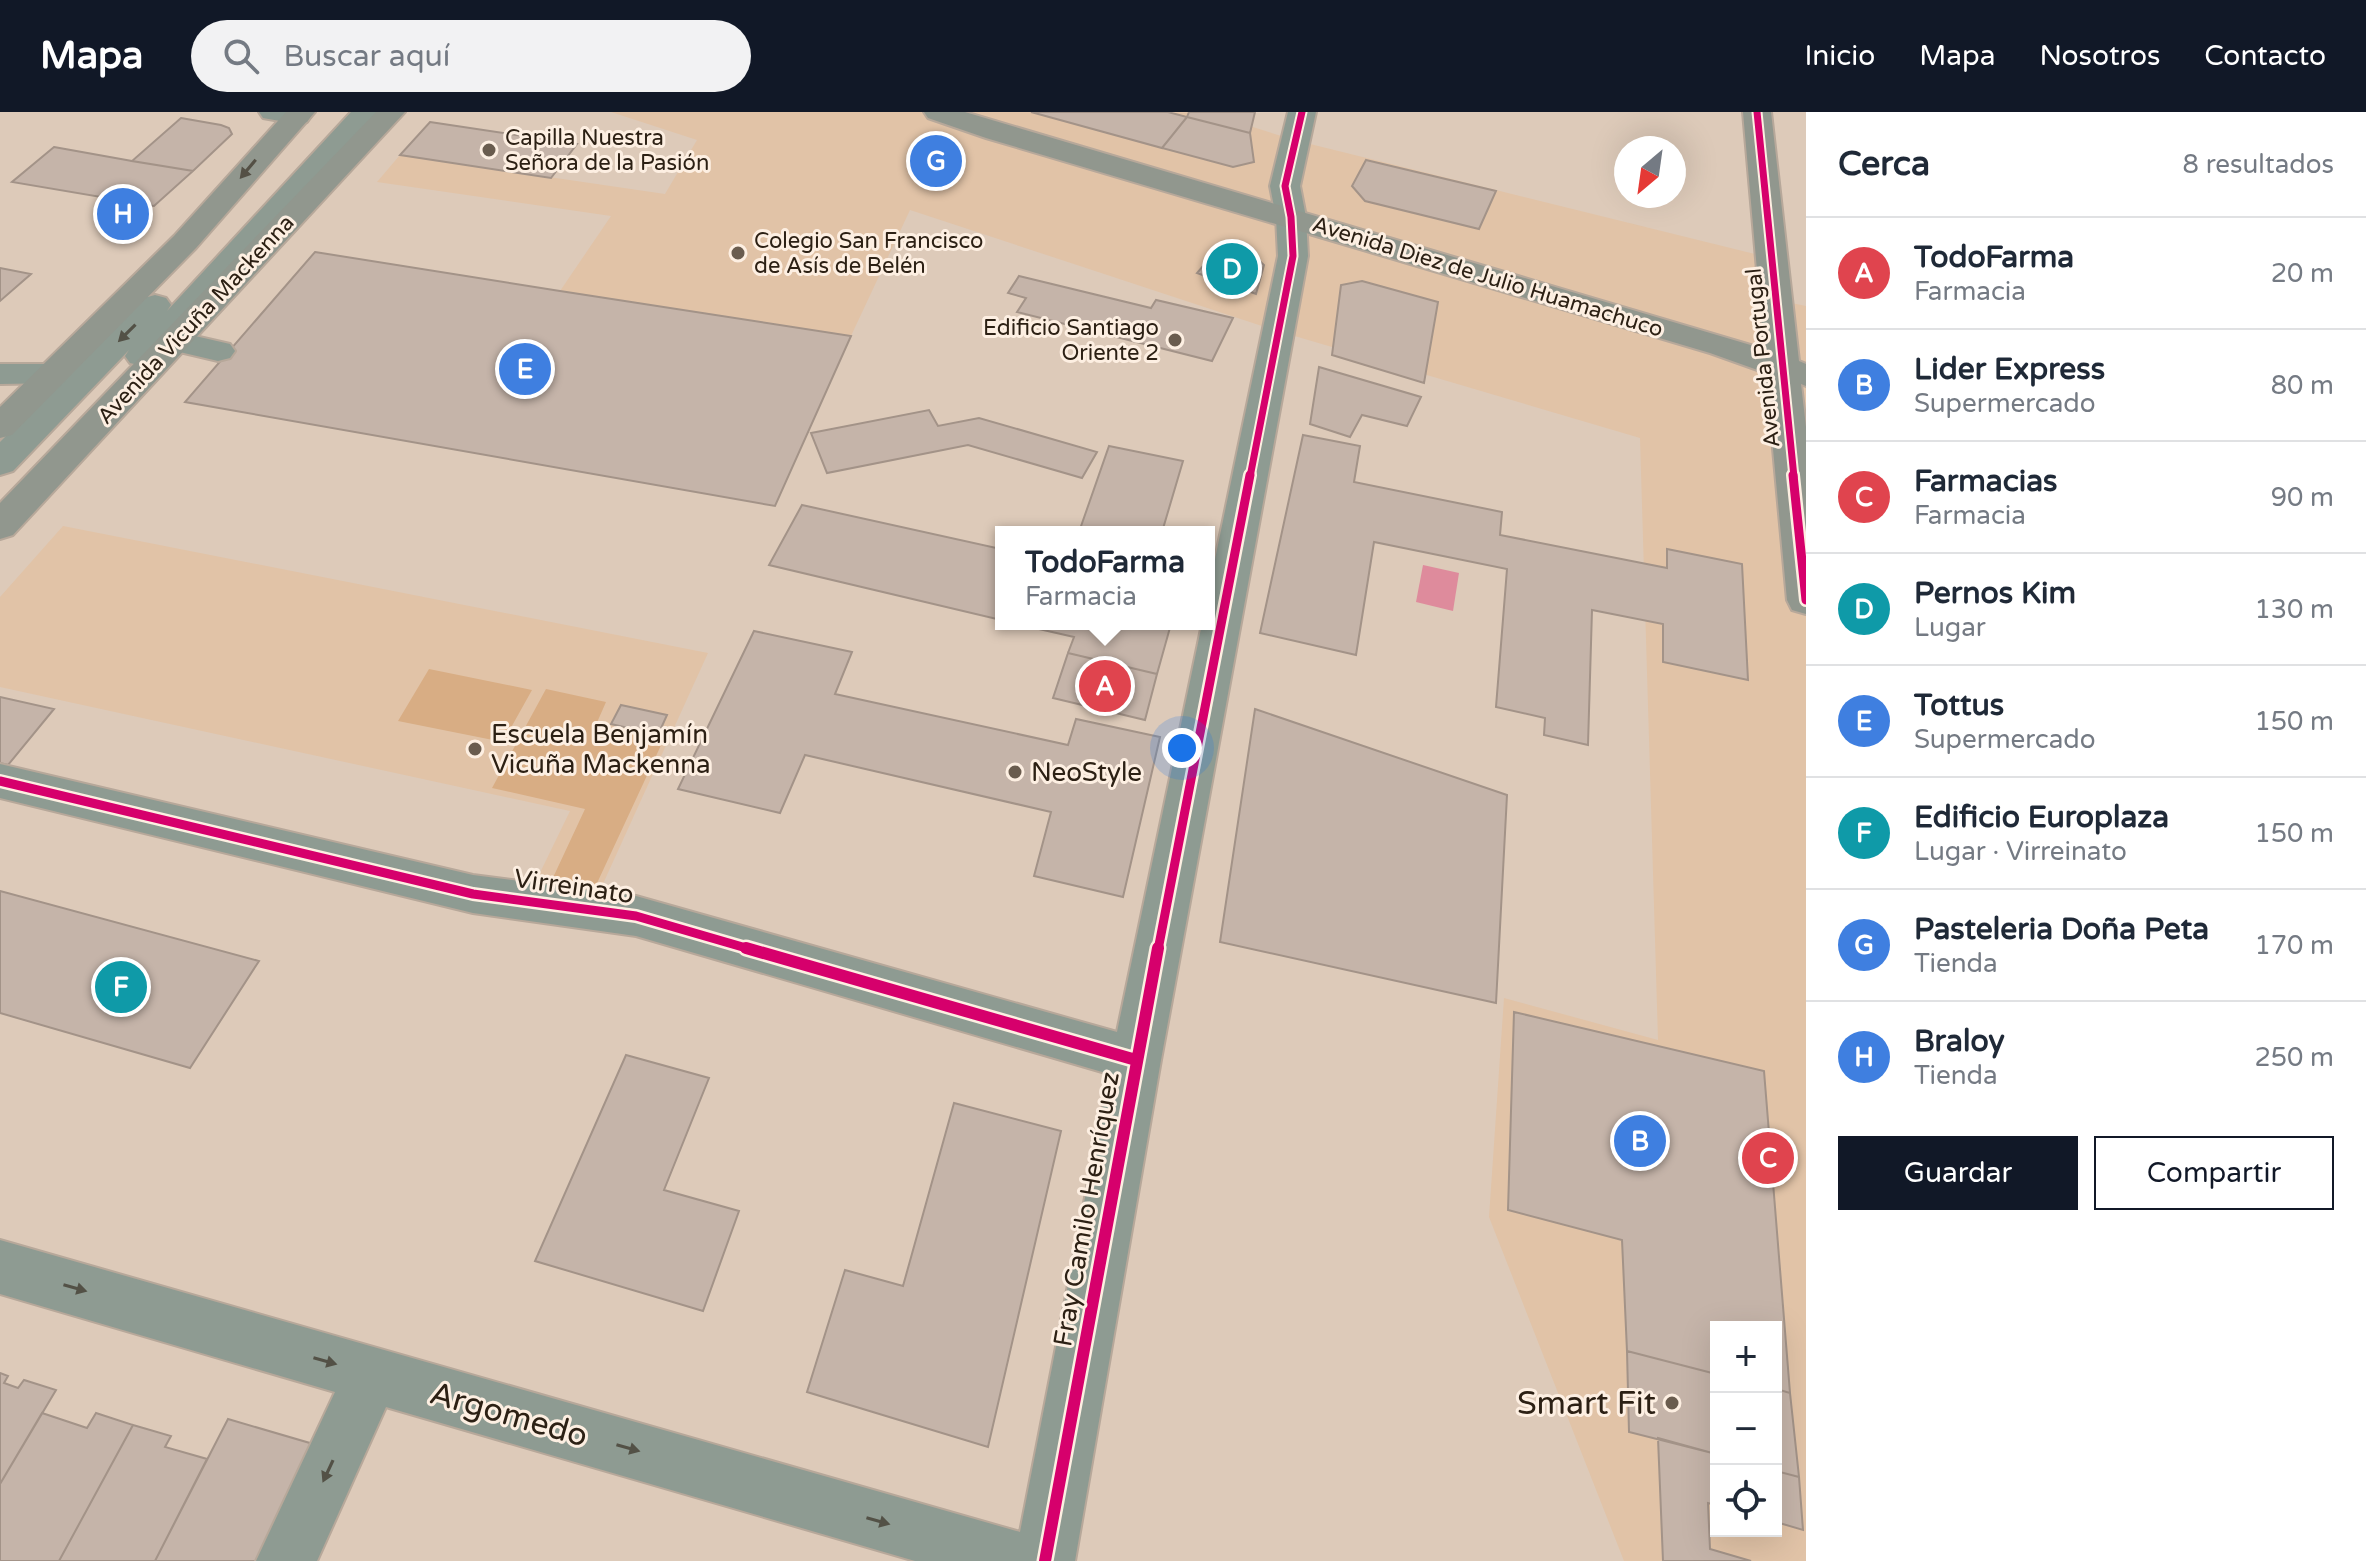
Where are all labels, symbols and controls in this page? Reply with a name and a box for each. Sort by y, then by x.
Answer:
search box [191,20,751,92]
text: Mapa [40,33,143,79]
icon: search [219,34,263,78]
text: Buscar aquí [283,38,450,75]
text: Inicio [1805,39,1875,73]
text: Mapa [1919,39,1995,73]
text: Nosotros [2039,39,2160,73]
text: Contacto [2204,39,2326,73]
place label: Capilla Nuestra Señora de la Pasión [505,125,709,176]
pin: G [910,131,962,191]
north arrow [1614,136,1686,208]
marker: Capilla Nuestra Señora de la Pasión [480,141,498,159]
text: Cerca [1838,144,1930,185]
text: 8 resultados [2183,149,2334,180]
one-way arrow [240,159,257,179]
pin: H [97,184,149,244]
street label: Avenida Vicuña Mackenna [92,210,299,430]
street label: Avenida Diez de Julio Huamachuco [1309,211,1666,343]
place label: Colegio San Francisco de Asís de Belén [754,228,983,279]
pin: D [1206,239,1258,299]
text: TodoFarma [1914,239,2074,276]
marker: Colegio San Francisco de Asís de Belén [729,244,747,262]
text: A [1854,258,1874,289]
text: 20 m [2271,258,2334,289]
street label: Avenida Portugal [1741,267,1785,449]
text: Farmacia [1914,276,2026,307]
place label: Edificio Santiago Oriente 2 [983,315,1159,366]
one-way arrow [118,323,137,342]
marker: Edificio Santiago Oriente 2 [1166,331,1184,349]
pin: E [499,339,551,399]
text: Lider Express [1914,351,2105,388]
text: B [1855,370,1873,401]
text: 80 m [2271,370,2334,401]
text: Supermercado [1914,388,2096,419]
text: Farmacias [1914,463,2057,500]
text: C [1855,482,1873,513]
text: 90 m [2271,482,2334,513]
text: Farmacia [1914,500,2026,531]
popup [995,526,1215,630]
text: TodoFarma [1025,544,1185,581]
text: Pernos Kim [1914,575,2076,612]
text: Farmacia [1025,581,1137,612]
text: D [1854,594,1874,625]
text: 130 m [2254,594,2334,625]
text: Lugar [1914,612,1986,643]
pin: A [1079,656,1131,716]
text: Tottus [1914,687,2004,724]
text: E [1856,706,1872,737]
text: 150 m [2254,706,2334,737]
place label: Escuela Benjamín Vicuña Mackenna [491,719,711,780]
text: Supermercado [1914,724,2096,755]
your location [1162,728,1202,768]
marker: Escuela Benjamín Vicuña Mackenna [466,740,484,758]
place label: NeoStyle [1031,757,1142,788]
marker: NeoStyle [1006,763,1024,781]
text: Edificio Europlaza [1914,799,2169,836]
text: F [1856,818,1872,849]
text: 150 m [2254,818,2334,849]
text: Lugar · Virreinato [1914,836,2127,867]
street label: Virreinato [512,863,636,910]
text: Pasteleria Doña Peta [1914,911,2209,948]
text: G [1854,930,1874,961]
text: 170 m [2254,930,2334,961]
text: Tienda [1914,948,1998,979]
pin: F [95,957,147,1017]
text: Braloy [1914,1023,2005,1060]
text: H [1854,1042,1874,1073]
text: 250 m [2254,1042,2334,1073]
text: Tienda [1914,1060,1998,1091]
street label: Fray Camilo Henríquez [1047,1069,1126,1349]
pin: B [1614,1111,1666,1171]
pin: C [1742,1128,1794,1188]
button: Guardar [1838,1136,2078,1210]
button: Compartir [2094,1136,2334,1210]
one-way arrow [62,1283,87,1295]
map controls [1710,1321,1782,1537]
button: + [1710,1321,1782,1393]
one-way arrow [312,1355,337,1367]
street label: Argomedo [426,1374,592,1456]
place label: Smart Fit [1517,1385,1656,1423]
button: − [1710,1393,1782,1465]
marker: Smart Fit [1663,1394,1681,1412]
one-way arrow [616,1443,641,1455]
one-way arrow [321,1459,335,1482]
button: locate [1710,1465,1782,1537]
one-way arrow [866,1515,890,1528]

